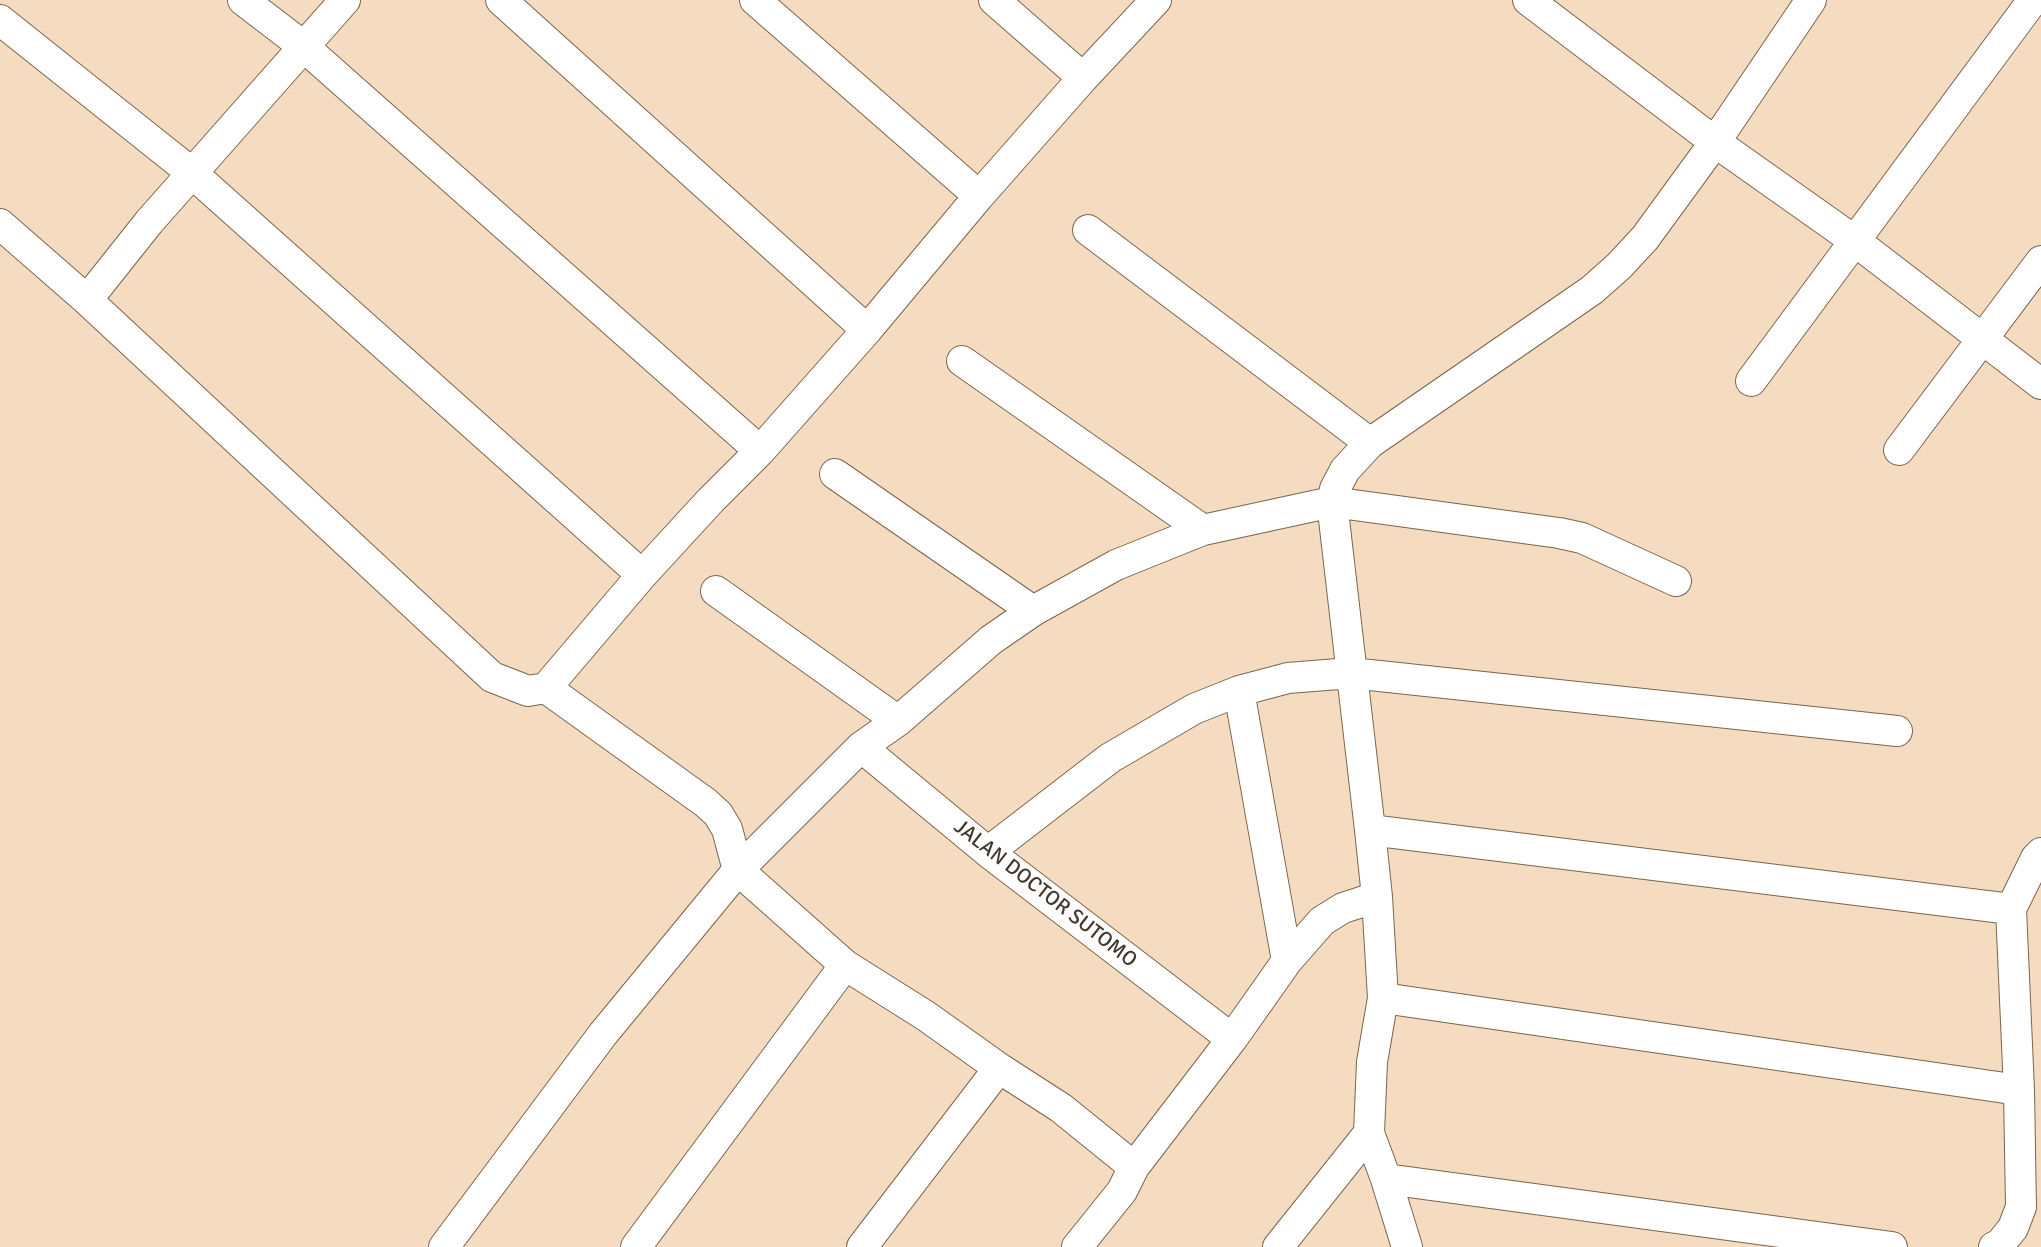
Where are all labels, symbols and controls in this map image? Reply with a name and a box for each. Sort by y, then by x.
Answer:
street label: JALAN DOCTOR SUTOMO [948,815,1142,973]

